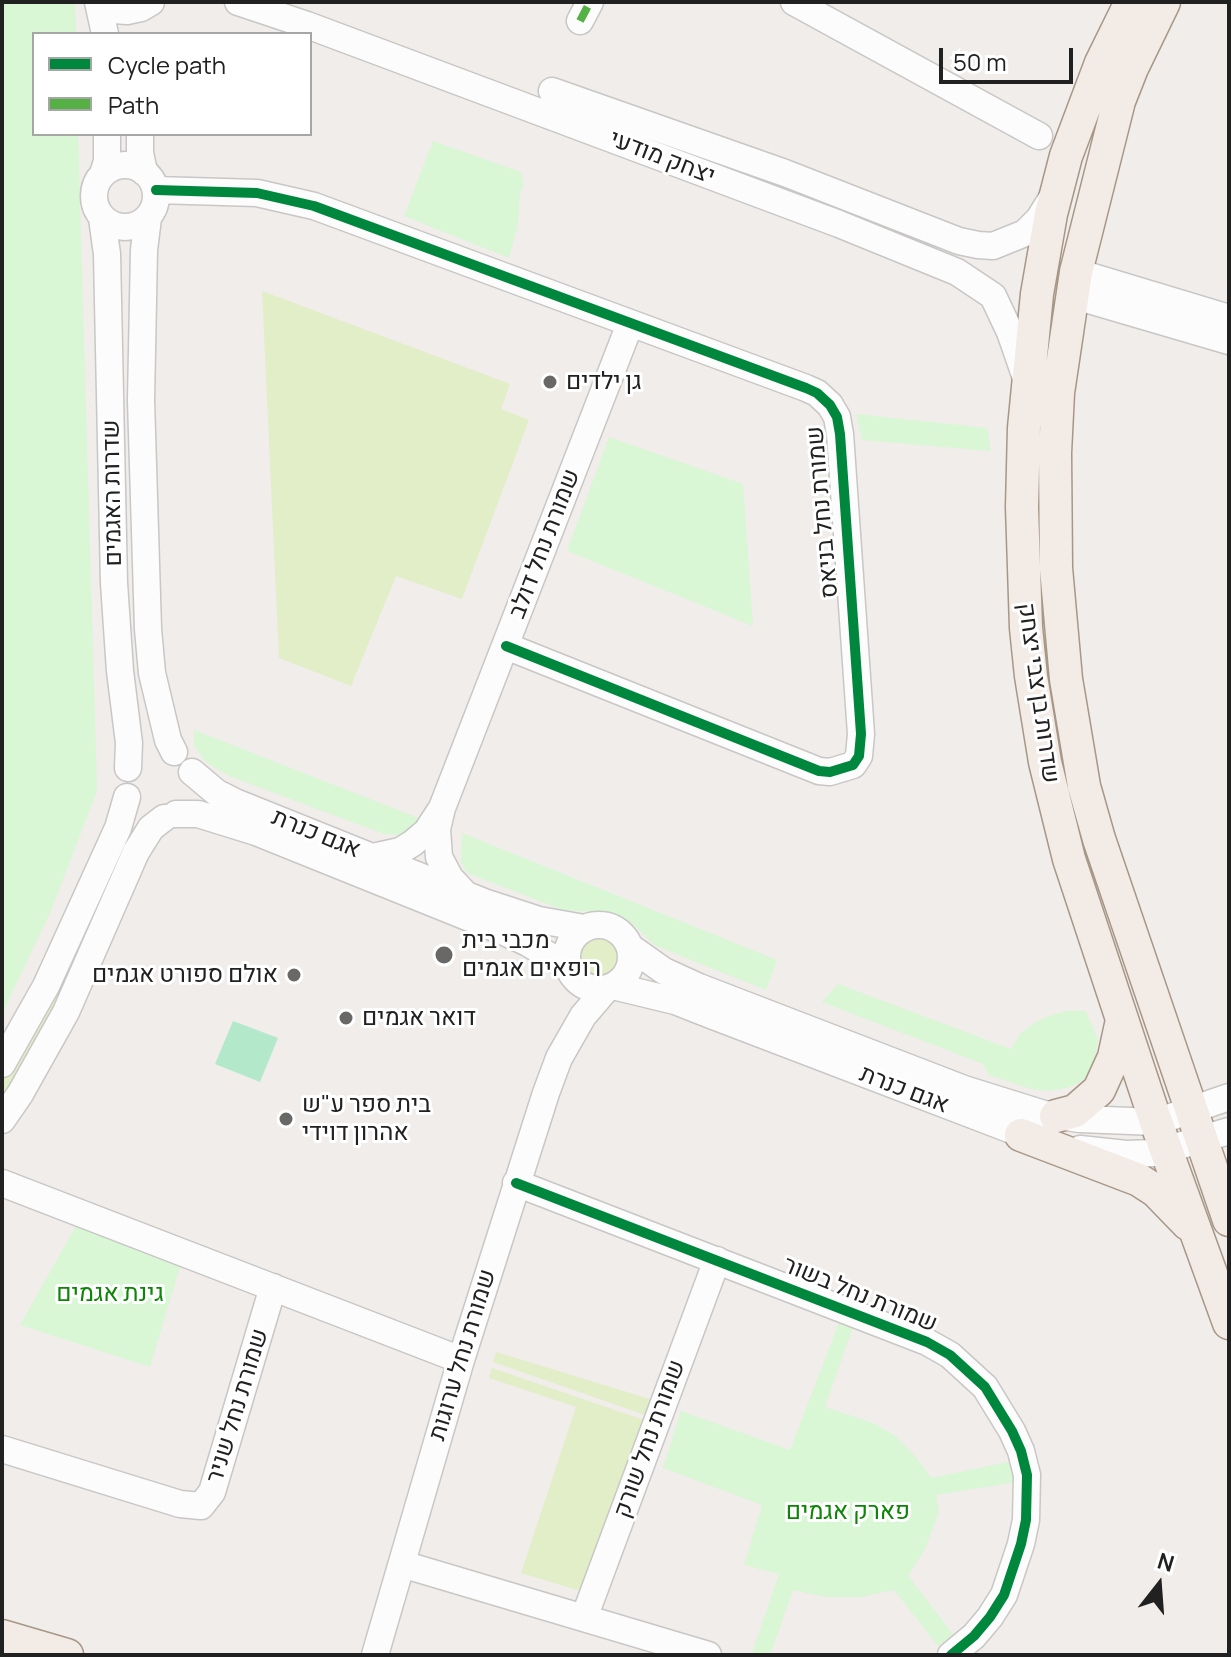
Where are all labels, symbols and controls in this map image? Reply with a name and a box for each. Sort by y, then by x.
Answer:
legend [32,32,312,136]
scale bar [943,32,1077,82]
text: 50 m [953,45,1007,78]
text: Cycle path [108,48,226,81]
text: Path [108,88,159,121]
street label: יצחק מודעי [605,125,719,191]
place label: גן ילדים [566,368,642,396]
marker: גן ילדים [541,373,559,391]
street label: שדרות האגמים [97,419,129,567]
street label: שמורת נחל בניאס [801,425,845,599]
street label: שמורת נחל דולב [503,465,587,623]
street label: שדרות בן צבי יצחק [1011,601,1065,785]
street label: אגם כנרת [267,803,365,865]
place label: מכבי בית רופאים אגמים [462,927,601,983]
marker: מכבי בית רופאים אגמים [433,944,455,966]
place label: אולם ספורט אגמים [92,961,278,989]
marker: אולם ספורט אגמים [285,966,303,984]
place label: דואר אגמים [362,1004,476,1032]
marker: דואר אגמים [337,1009,355,1027]
street label: אגם כנרת [855,1060,953,1120]
place label: בית ספר ע"ש אהרון דוידי [302,1091,431,1147]
marker: בית ספר ע"ש אהרון דוידי [277,1110,295,1128]
street label: שמורת נחל בשור [779,1251,941,1339]
street label: שמורת נחל ערוגות [423,1266,503,1444]
park label: גינת אגמים [56,1280,164,1308]
street label: שמורת נחל שניר [201,1325,275,1487]
street label: שמורת נחל שורק [608,1356,692,1522]
park label: פארק אגמים [786,1498,910,1526]
north arrow [1119,1545,1199,1625]
text: N [1154,1545,1178,1579]

